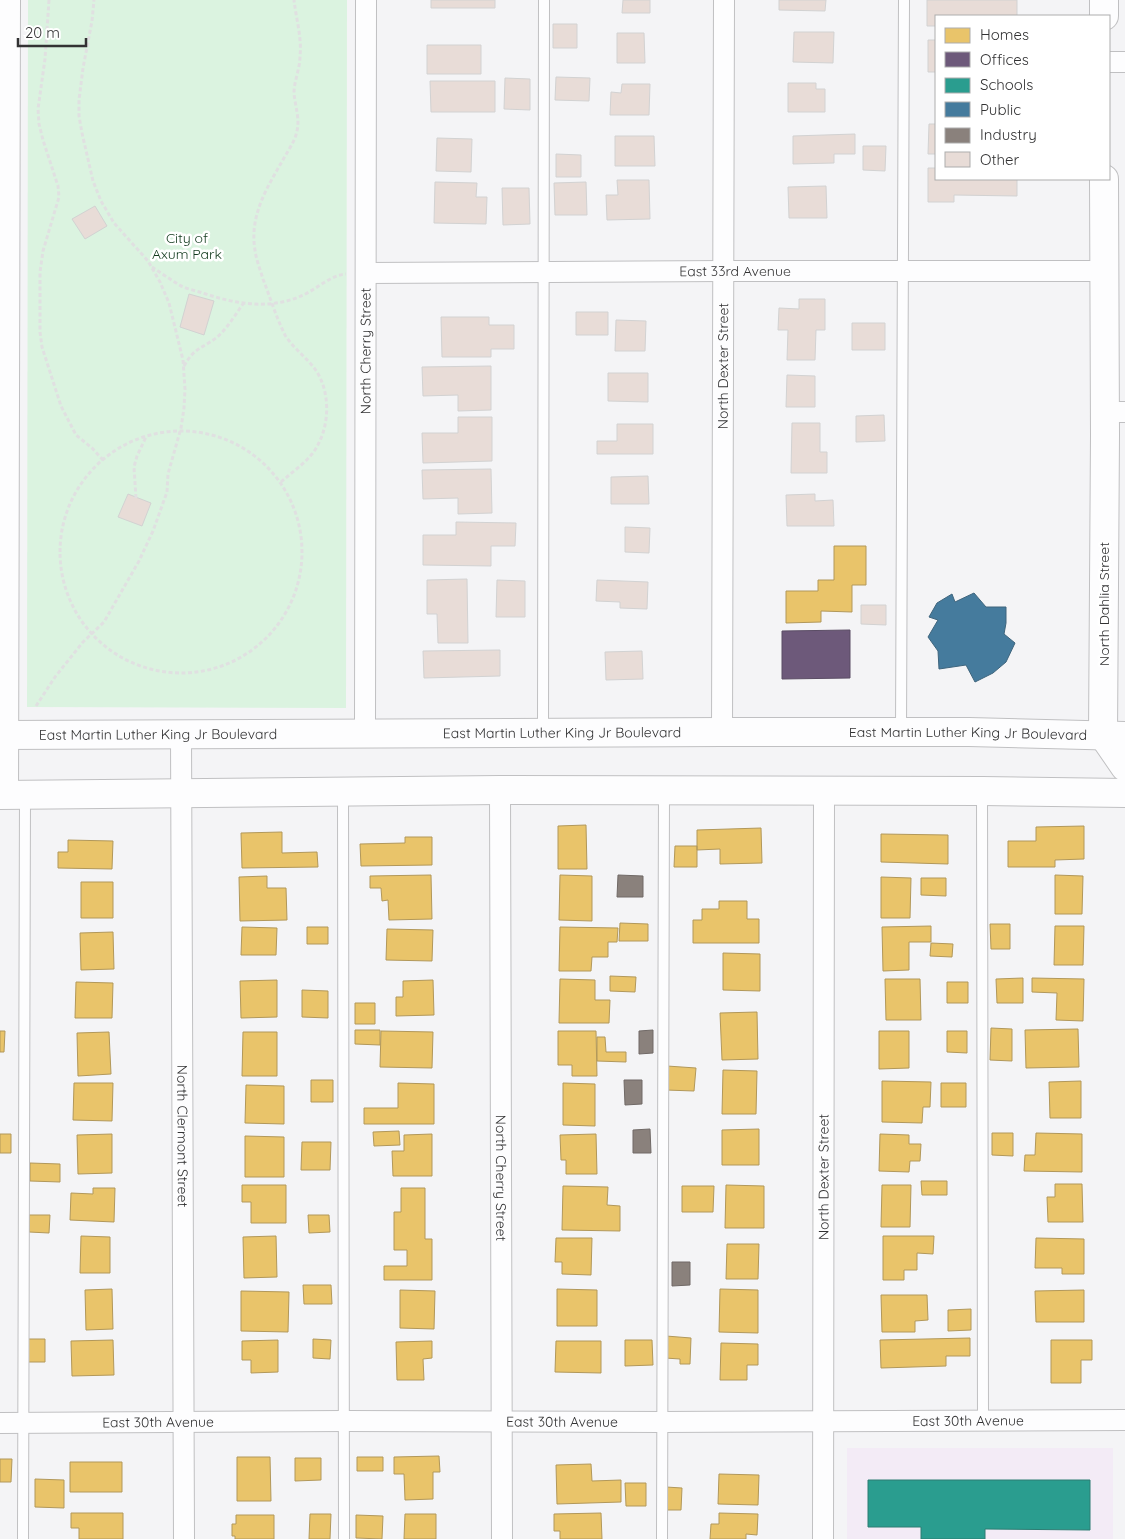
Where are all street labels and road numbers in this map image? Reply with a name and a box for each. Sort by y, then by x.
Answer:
street label: East 33rd Avenue [679,262,791,280]
street label: North Cherry Street [356,287,375,414]
street label: North Dexter Street [714,303,732,429]
street label: North Dahlia Street [1095,542,1113,666]
street label: East Martin Luther King Jr Boulevard [443,723,681,742]
street label: East Martin Luther King Jr Boulevard [849,723,1087,744]
street label: East Martin Luther King Jr Boulevard [39,725,277,744]
street label: North Clermont Street [173,1065,192,1207]
street label: North Dexter Street [814,1114,833,1240]
street label: North Cherry Street [492,1115,510,1242]
street label: East 30th Avenue [912,1411,1024,1430]
street label: East 30th Avenue [102,1413,214,1431]
street label: East 30th Avenue [506,1413,618,1431]

